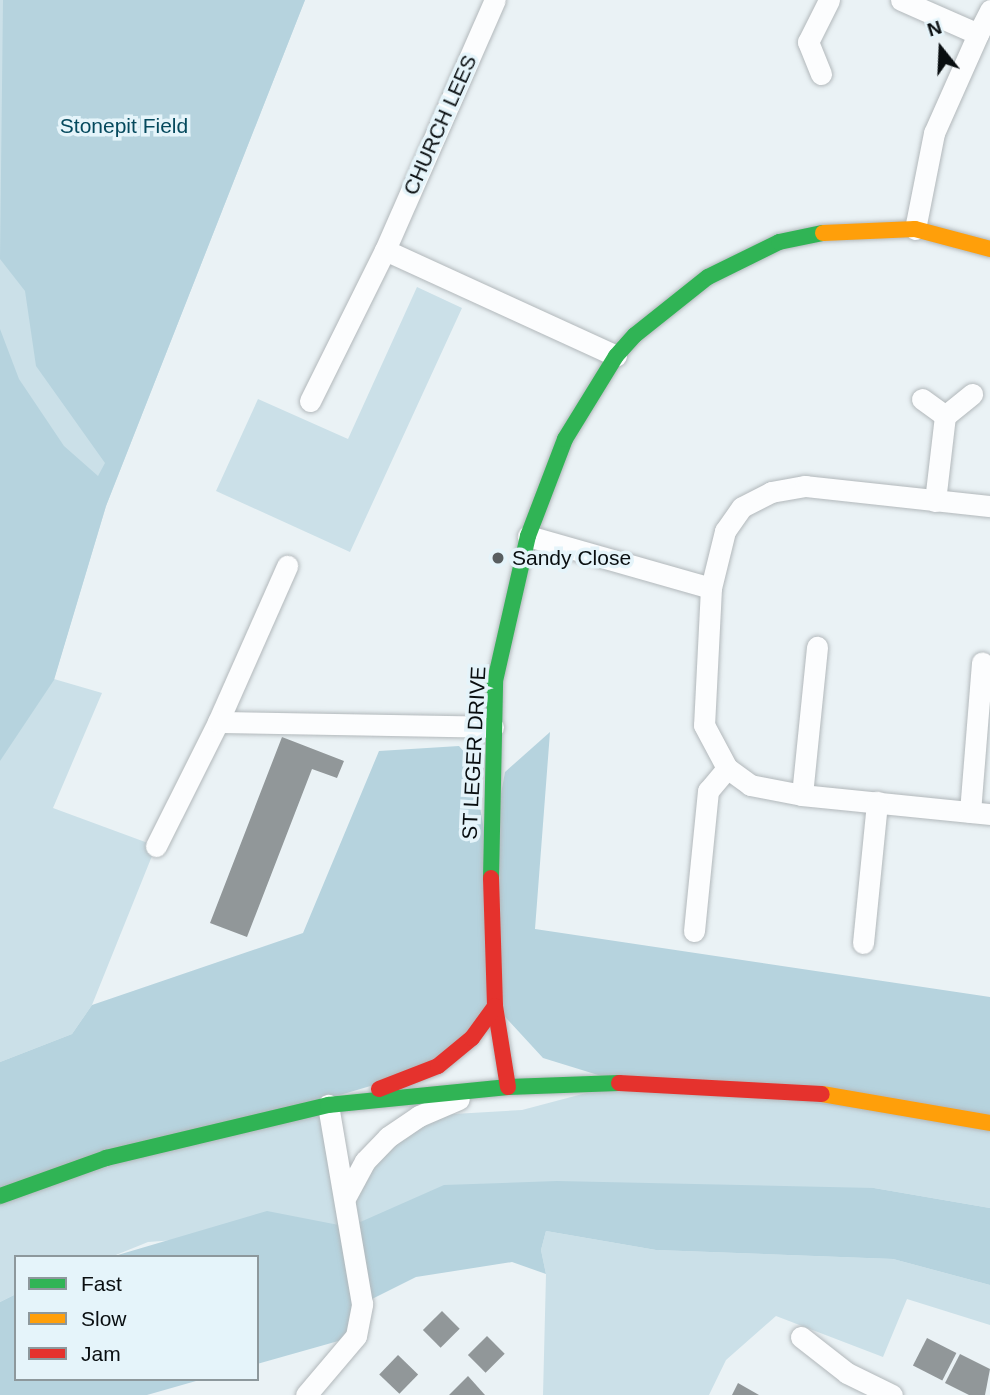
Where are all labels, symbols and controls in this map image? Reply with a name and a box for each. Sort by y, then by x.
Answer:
north arrow [906,14,976,84]
text: N [925,16,944,41]
street label: CHURCH LEES [398,51,482,199]
park label: Stonepit Field [60,113,188,139]
place label: Sandy Close [512,545,631,571]
marker: Sandy Close [490,550,506,566]
street label: ST LEGER DRIVE [457,666,491,840]
legend [14,1255,259,1381]
text: Fast [81,1272,122,1295]
text: Slow [81,1307,127,1330]
text: Jam [81,1342,121,1365]

